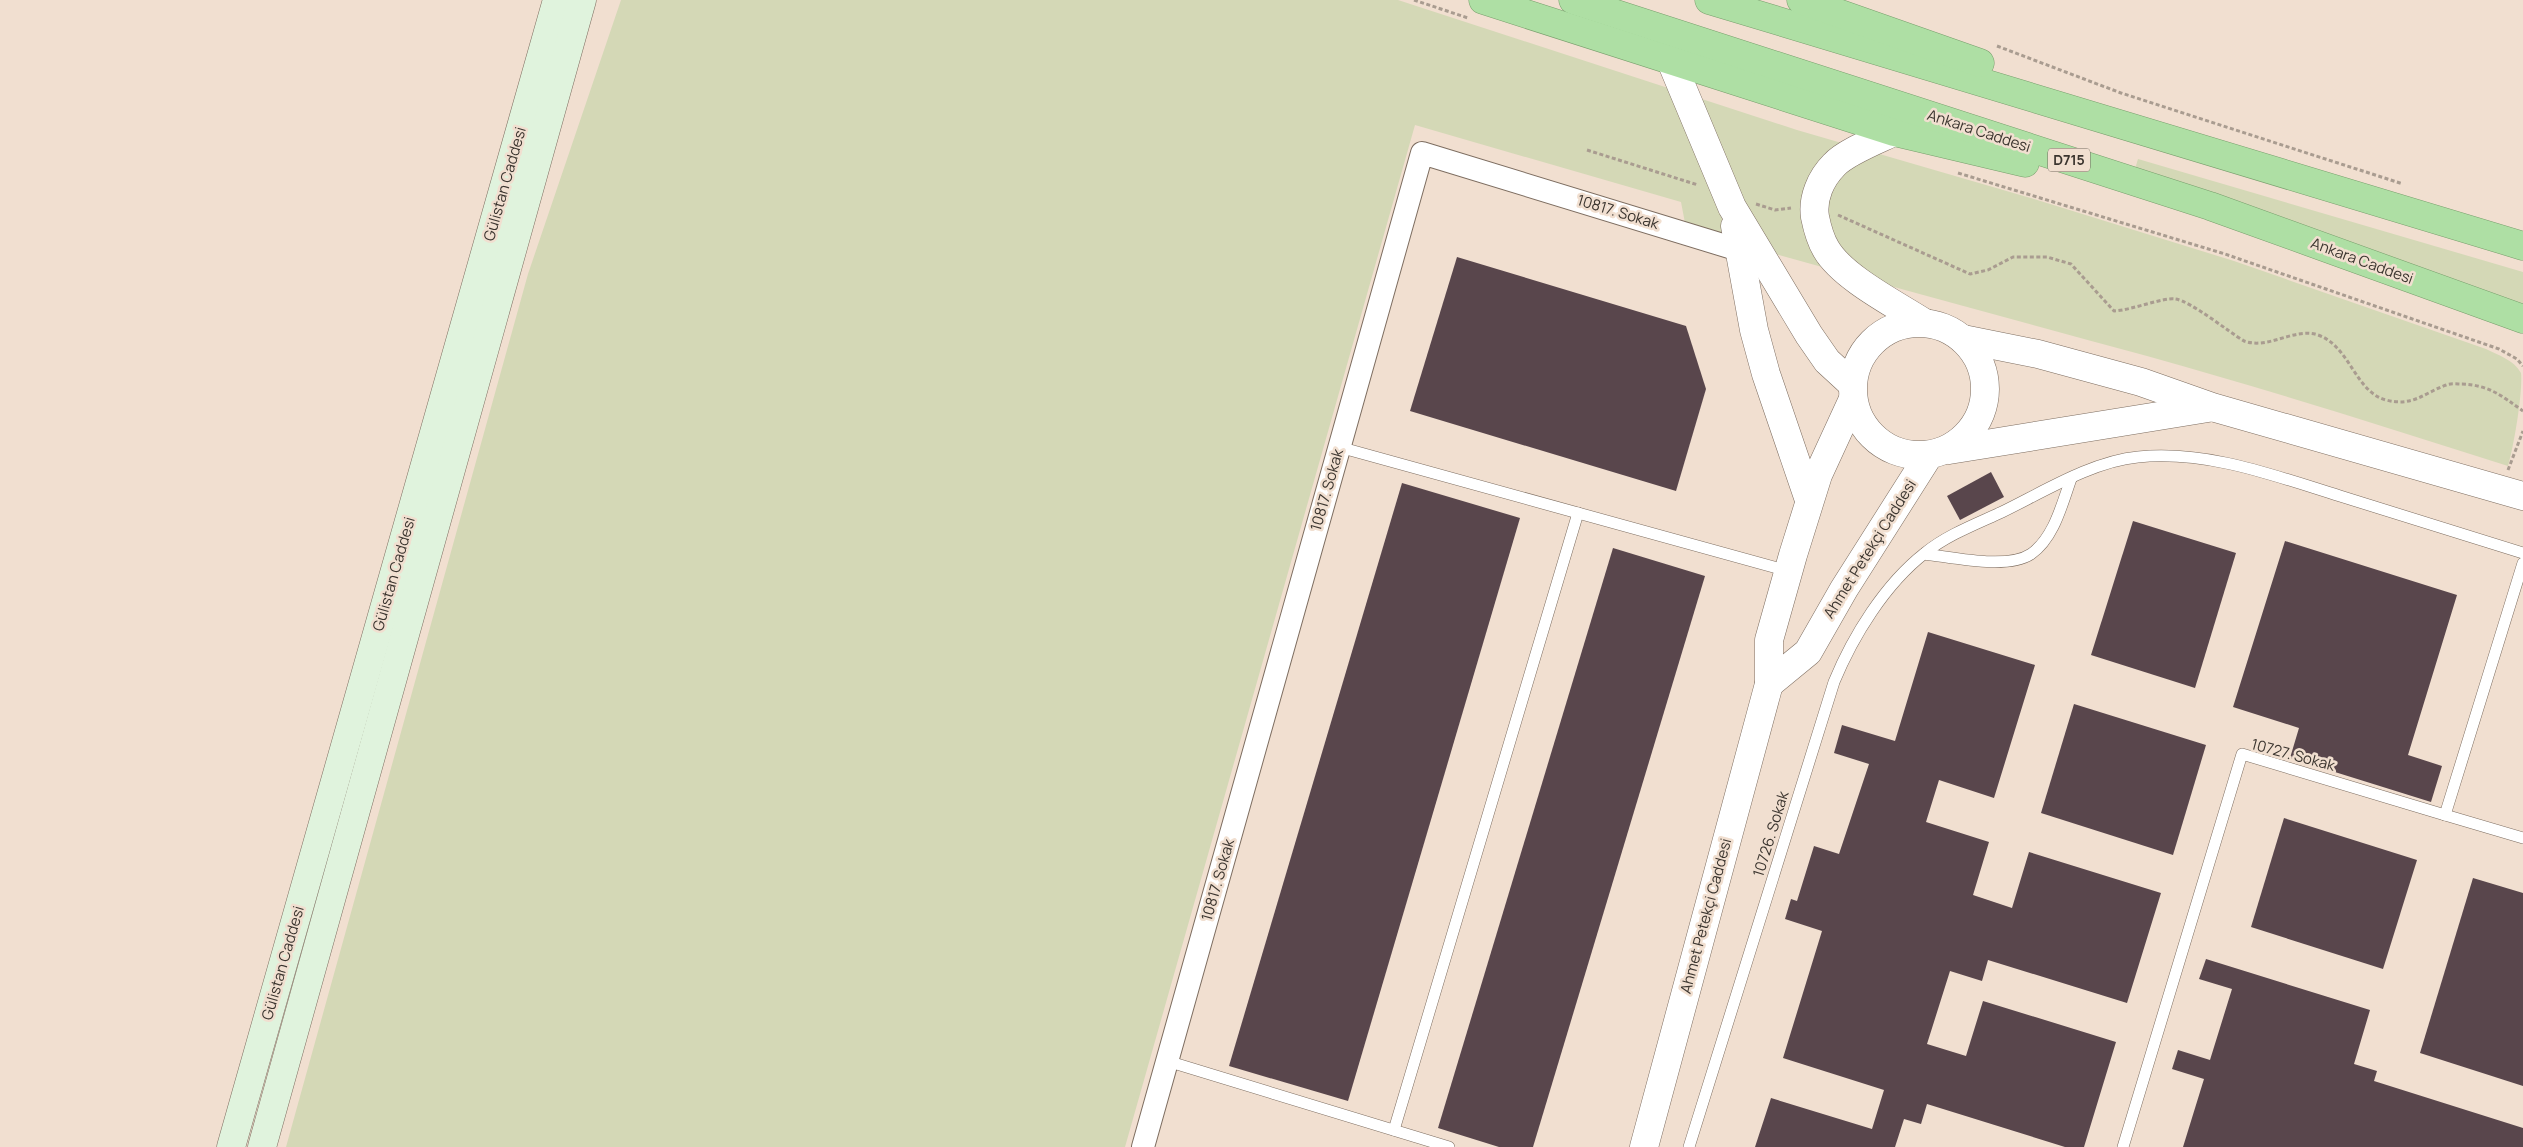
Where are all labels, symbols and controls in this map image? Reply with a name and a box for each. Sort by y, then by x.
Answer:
street label: Ankara Caddesi [1925,104,2034,157]
street label: Gülistan Caddesi [478,124,531,243]
road number: D715 [2048,148,2090,172]
street label: 10817. Sokak [1575,189,1662,234]
street label: Ankara Caddesi [2308,232,2416,289]
street label: 10817. Sokak [1305,446,1348,533]
street label: Ahmet Petekçi Caddesi [1818,475,1921,622]
street label: Gülistan Caddesi [367,514,420,633]
street label: 10727. Sokak [2249,733,2338,776]
street label: 10726. Sokak [1748,788,1794,879]
street label: 10817. Sokak [1196,836,1239,923]
street label: Ahmet Petekçi Caddesi [1675,836,1736,996]
street label: Gülistan Caddesi [256,903,309,1022]

